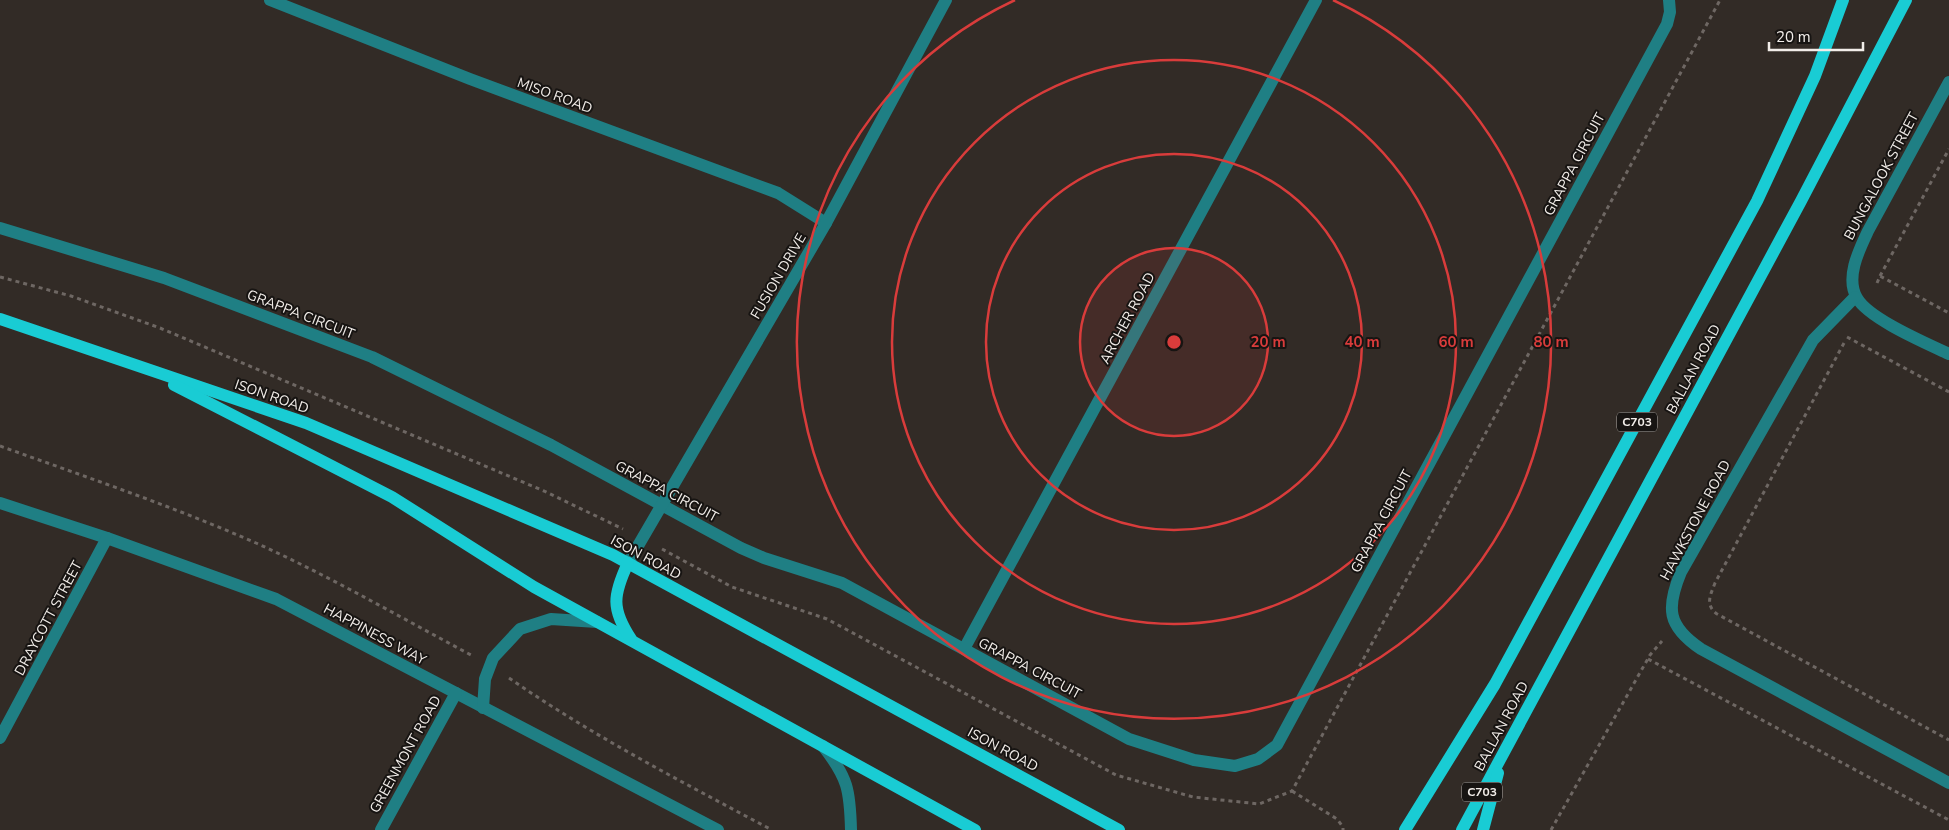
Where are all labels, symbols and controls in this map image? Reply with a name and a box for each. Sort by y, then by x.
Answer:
scale bar [1769,20,1863,52]
text: 20 m [1776,27,1811,47]
street label: MISO ROAD [514,73,595,118]
street label: GRAPPA CIRCUIT [1539,109,1610,219]
street label: BUNGALOOK STREET [1840,109,1923,243]
street label: FUSION DRIVE [746,230,811,323]
street label: ARCHER ROAD [1095,269,1160,367]
street label: GRAPPA CIRCUIT [244,285,358,344]
street label: BALLAN ROAD [1662,321,1725,417]
text: 20 m [1250,332,1286,352]
text: 40 m [1344,332,1380,352]
text: 60 m [1438,332,1474,352]
text: 80 m [1533,332,1569,352]
centre of rings [1165,333,1183,351]
street label: ISON ROAD [232,375,312,418]
road number: C703 [1617,412,1657,432]
street label: GRAPPA CIRCUIT [612,456,722,527]
street label: HAWKSTONE ROAD [1656,457,1735,584]
street label: GRAPPA CIRCUIT [1346,466,1417,576]
street label: ISON ROAD [607,531,684,584]
street label: DRAYCOTT STREET [10,557,87,679]
street label: HAPPINESS WAY [320,599,430,670]
street label: GRAPPA CIRCUIT [975,633,1085,704]
street label: BALLAN ROAD [1470,678,1533,774]
street label: GREENMONT ROAD [365,692,446,816]
street label: ISON ROAD [964,723,1041,776]
road number: C703 [1462,782,1502,802]

